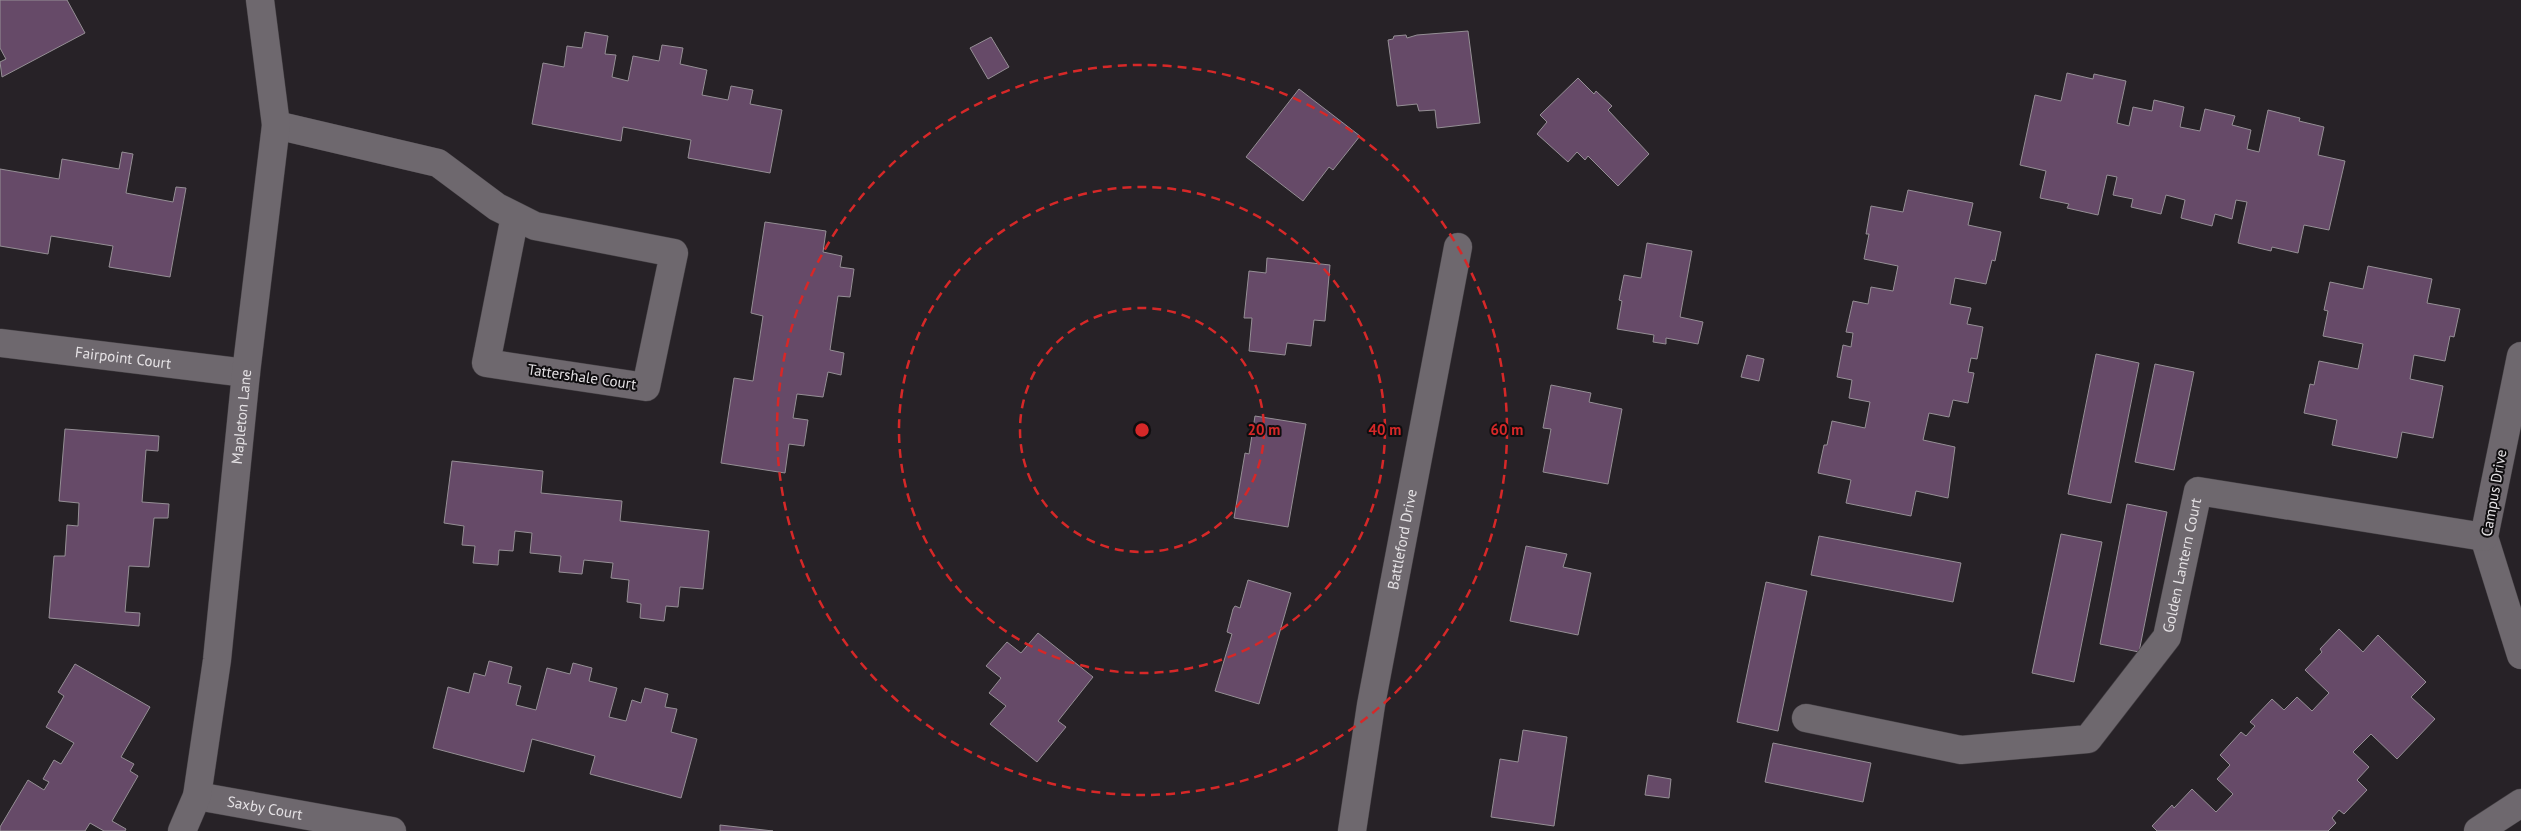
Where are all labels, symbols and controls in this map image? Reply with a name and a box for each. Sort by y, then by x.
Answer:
street label: Fairpoint Court [74,342,172,373]
street label: Tattershale Court [526,359,638,394]
street label: Mapleton Lane [227,368,255,465]
text: 20 m [1248,420,1280,439]
text: 40 m [1369,420,1401,439]
text: 60 m [1491,420,1523,439]
centre of rings [1133,421,1151,439]
street label: Campus Drive [2477,448,2511,538]
street label: Battleford Drive [1383,487,1421,591]
street label: Golden Lantern Court [2158,496,2205,634]
street label: Saxby Court [226,792,304,824]

